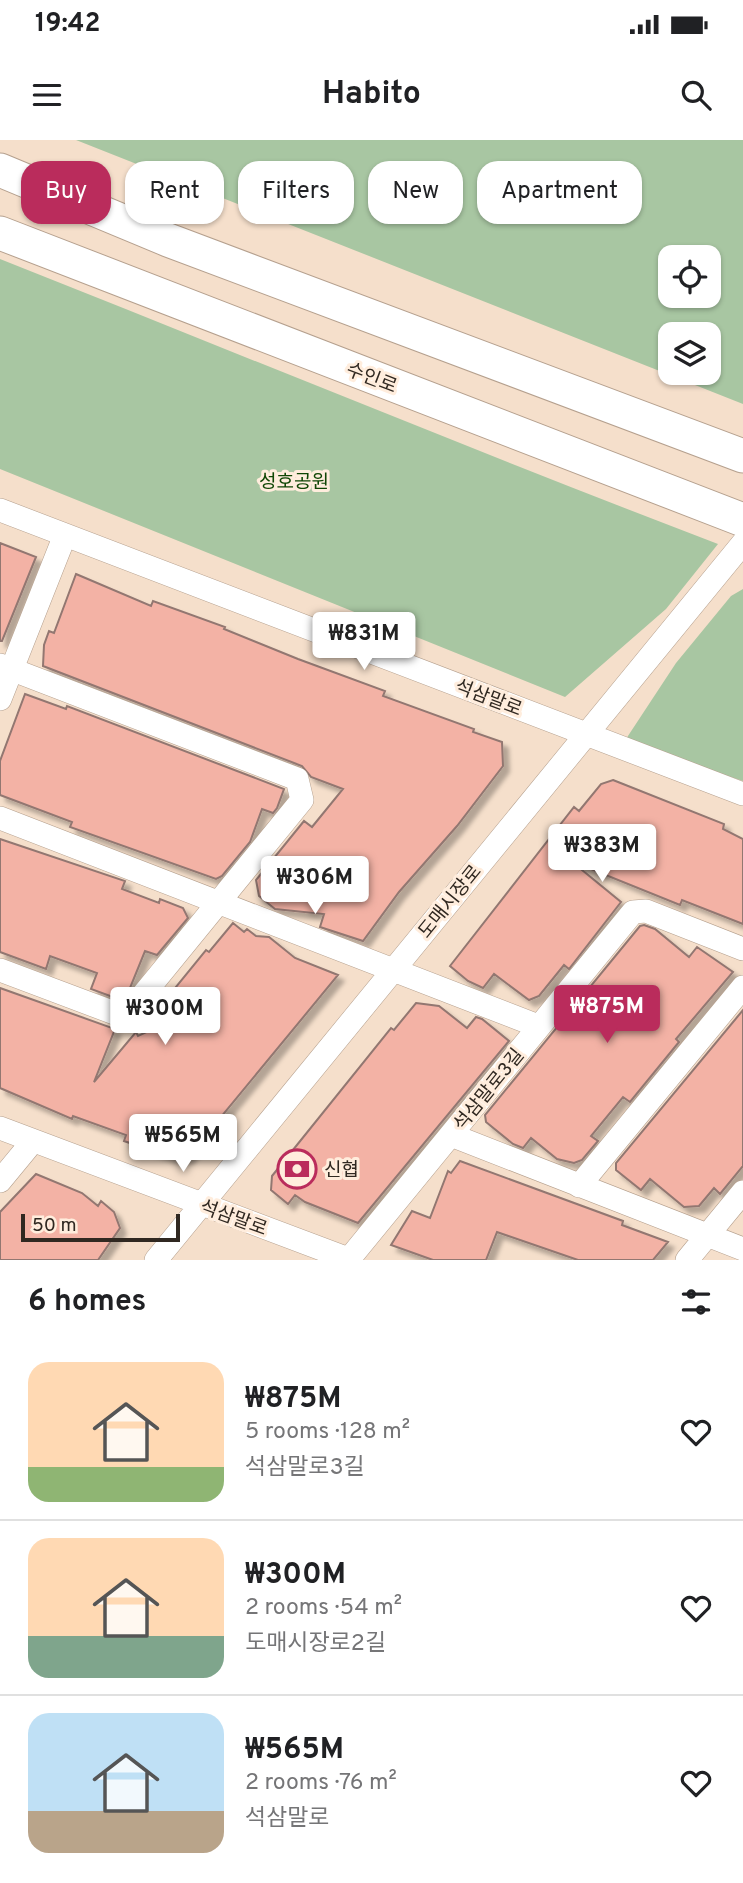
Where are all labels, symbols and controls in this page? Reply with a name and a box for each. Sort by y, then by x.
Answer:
text: 19:42 [35,8,100,41]
text: Habito [322,75,421,115]
icon: menu [28,76,66,114]
icon: search [677,76,715,114]
chip: Buy [21,161,111,224]
chip: Rent [125,161,224,224]
chip: Filters [238,161,354,224]
chip: New [368,161,463,224]
chip: Apartment [477,161,642,224]
map controls [658,245,721,385]
button: locate [658,245,721,308]
button: layers [658,322,721,385]
street label: 수인로 [342,358,400,399]
park label: 성호공원 [259,471,329,495]
pin: ₩831M [315,612,413,672]
text: ₩831M [328,620,400,649]
street label: 석삼말로 [451,675,525,723]
pin: ₩383M [553,824,651,884]
text: ₩383M [564,832,640,861]
pin: ₩306M [266,856,364,916]
street label: 도매시장로 [414,861,487,944]
text: ₩306M [277,864,353,893]
pin: ₩875M [558,986,656,1045]
pin: ₩300M [116,988,214,1047]
text: ₩875M [570,993,644,1022]
text: ₩300M [126,995,204,1024]
street label: 석삼말로3길 [449,1044,530,1136]
pin: ₩565M [134,1114,232,1174]
text: ₩565M [145,1122,221,1151]
bank icon: 신협 [276,1148,318,1190]
place label: 신협 [324,1159,359,1183]
street label: 석삼말로 [196,1196,270,1242]
scale bar [21,1211,180,1243]
text: 50 m [32,1214,77,1238]
icon: filters [677,1283,715,1321]
text: 6 homes [28,1284,146,1321]
text: ₩875M [245,1381,342,1418]
icon: home [84,1390,168,1474]
icon: heart [677,1413,715,1451]
text: 5 rooms · 128 m² [245,1418,410,1447]
text: 석삼말로3길 [245,1454,365,1483]
text: ₩300M [245,1557,346,1594]
icon: home [84,1566,168,1650]
icon: heart [677,1589,715,1627]
text: 2 rooms · 54 m² [245,1594,402,1623]
text: 도매시장로2길 [245,1630,386,1659]
text: ₩565M [245,1732,344,1769]
icon: home [84,1741,168,1825]
icon: heart [677,1764,715,1802]
text: 2 rooms · 76 m² [245,1769,397,1798]
text: 석삼말로 [245,1805,330,1834]

